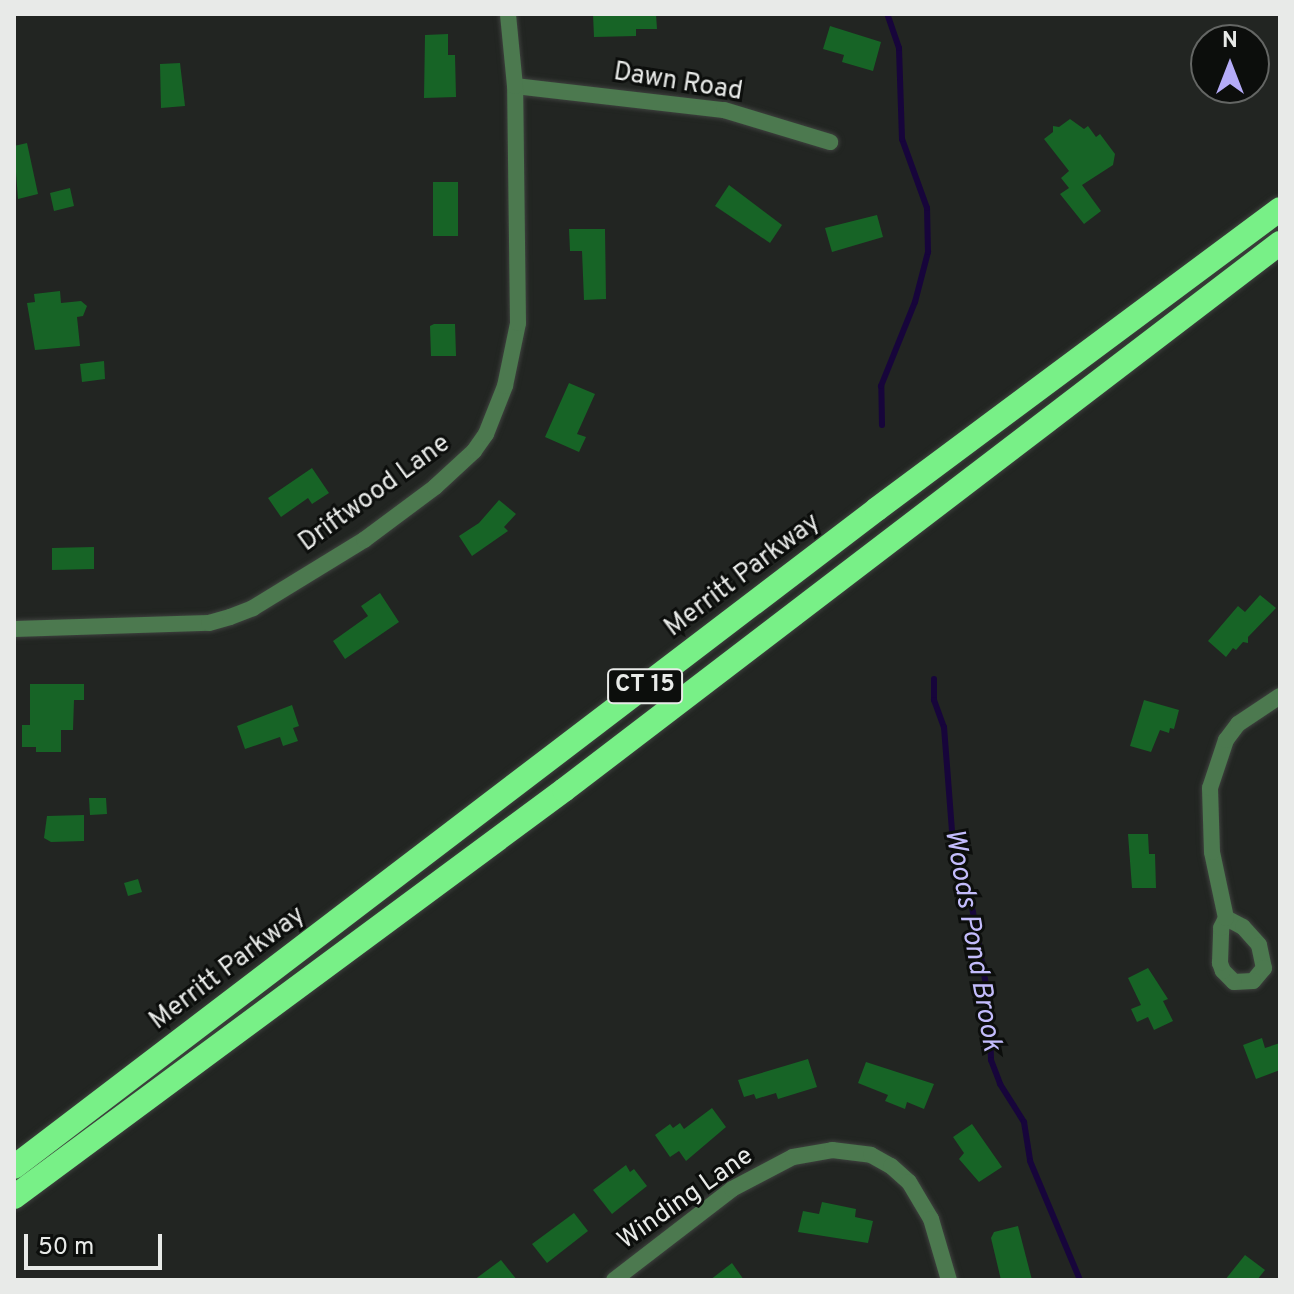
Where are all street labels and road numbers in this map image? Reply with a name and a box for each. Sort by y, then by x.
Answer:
street label: Dawn Road [611,57,745,109]
street label: Driftwood Lane [293,429,457,559]
street label: Merritt Parkway [659,508,827,644]
road number: CT 15 [607,666,683,706]
street label: Merritt Parkway [144,901,312,1037]
street label: Winding Lane [612,1141,760,1257]

